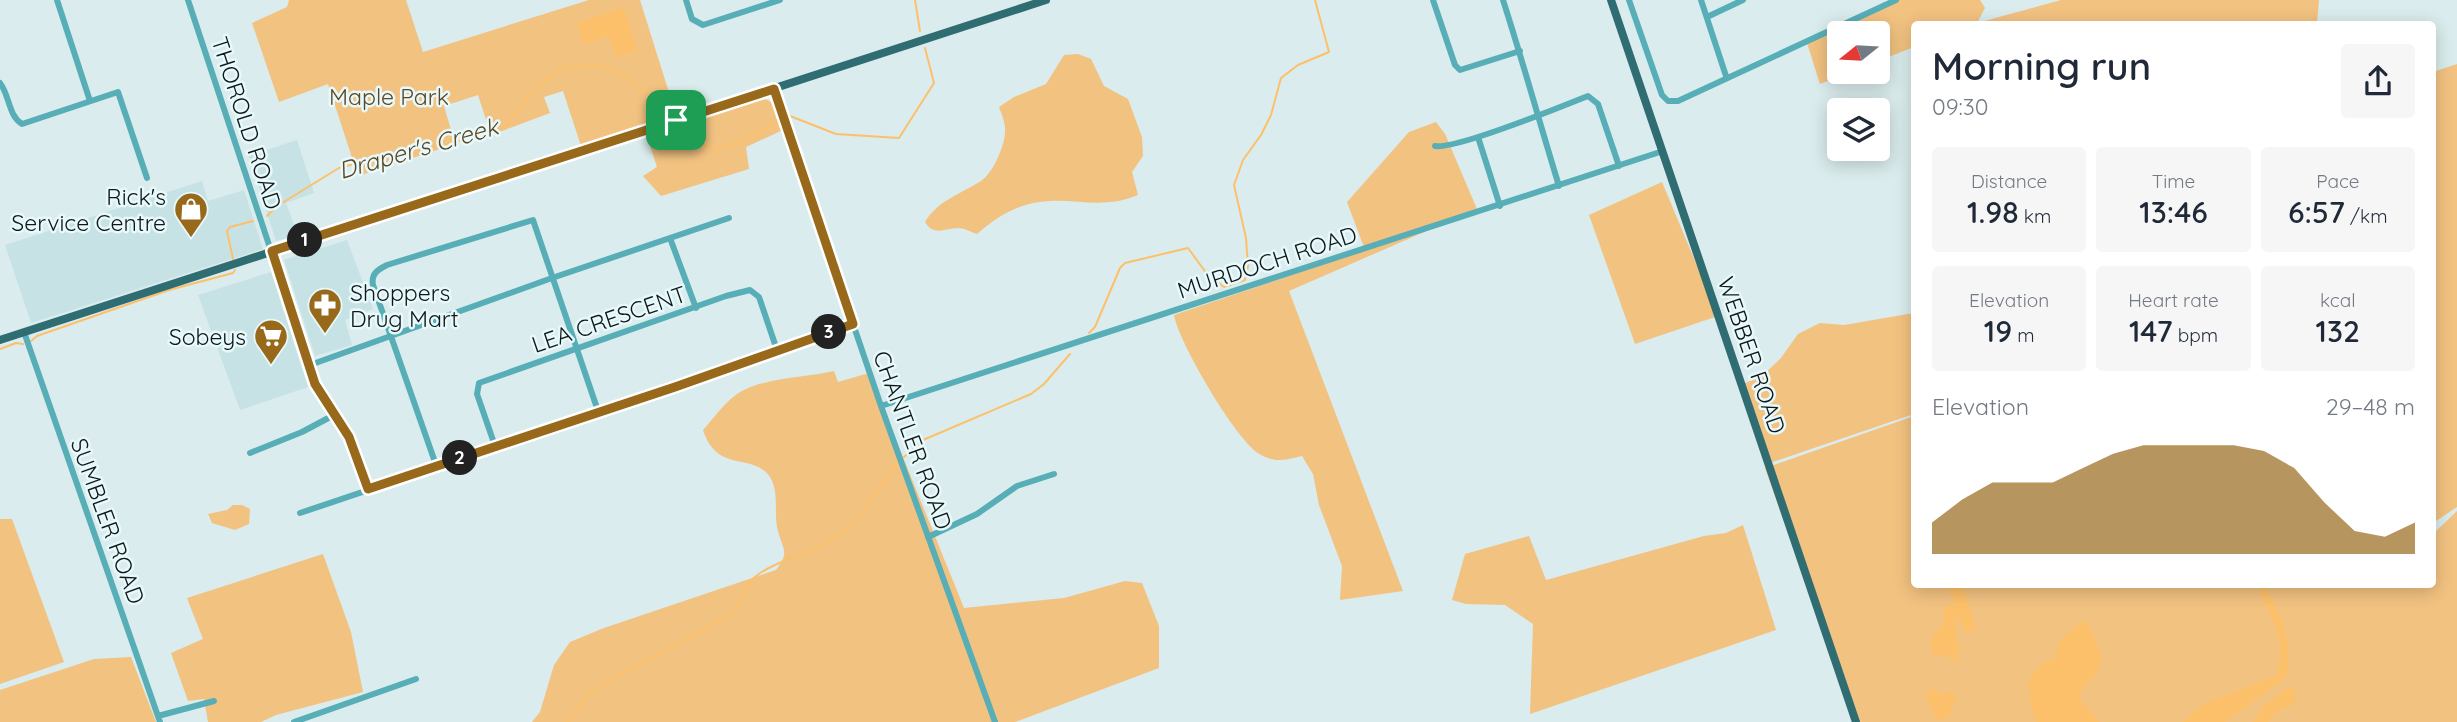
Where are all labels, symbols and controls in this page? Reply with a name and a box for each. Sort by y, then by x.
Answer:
north arrow [1827,21,1890,84]
map controls [1827,21,1890,161]
street label: THOROLD ROAD [205,33,289,213]
text: Morning run [1932,42,2151,90]
button: share [2341,44,2415,118]
park label: Maple Park [329,82,449,111]
pin [646,90,706,150]
text: 09:30 [1932,92,1989,121]
button: layers [1827,98,1890,161]
icon: arrive [657,101,695,139]
water label: Draper's Creek [335,110,503,185]
text: Distance [1971,169,2047,193]
text: Time [2152,169,2195,193]
text: Pace [2316,169,2359,193]
place label: Rick's Service Centre [11,182,166,237]
shop icon: Rick's Service Centre [172,190,210,239]
text: 1.98 [1967,193,2019,231]
text: 13:46 [2139,193,2208,231]
text: 6:57 [2288,193,2345,231]
text: km [2019,204,2051,228]
text: /km [2345,204,2388,228]
street label: MURDOCH ROAD [1174,219,1360,305]
pin: 1 [288,222,322,258]
text: 1 [301,227,308,251]
street label: WEBBER ROAD [1712,273,1792,437]
place label: Shoppers Drug Mart [350,278,459,333]
street label: LEA CRESCENT [528,279,690,359]
pharmacy icon: Shoppers Drug Mart [306,286,344,335]
text: Elevation [1969,288,2049,312]
text: Heart rate [2128,288,2219,312]
text: kcal [2320,288,2356,312]
text: 19 [1984,312,2012,350]
text: 147 [2129,312,2173,350]
text: 132 [2316,312,2360,350]
pin: 3 [812,314,846,350]
supermarket icon: Sobeys [252,317,290,366]
text: 3 [823,319,834,343]
place label: Sobeys [169,322,246,351]
text: m [2012,323,2035,347]
text: bpm [2173,323,2218,347]
street label: CHANTLER ROAD [867,347,959,533]
text: Elevation [1932,392,2029,421]
text: 29–48 m [2326,392,2415,421]
street label: SUMBLER ROAD [65,434,151,608]
pin: 2 [442,440,477,476]
text: 2 [454,445,465,469]

